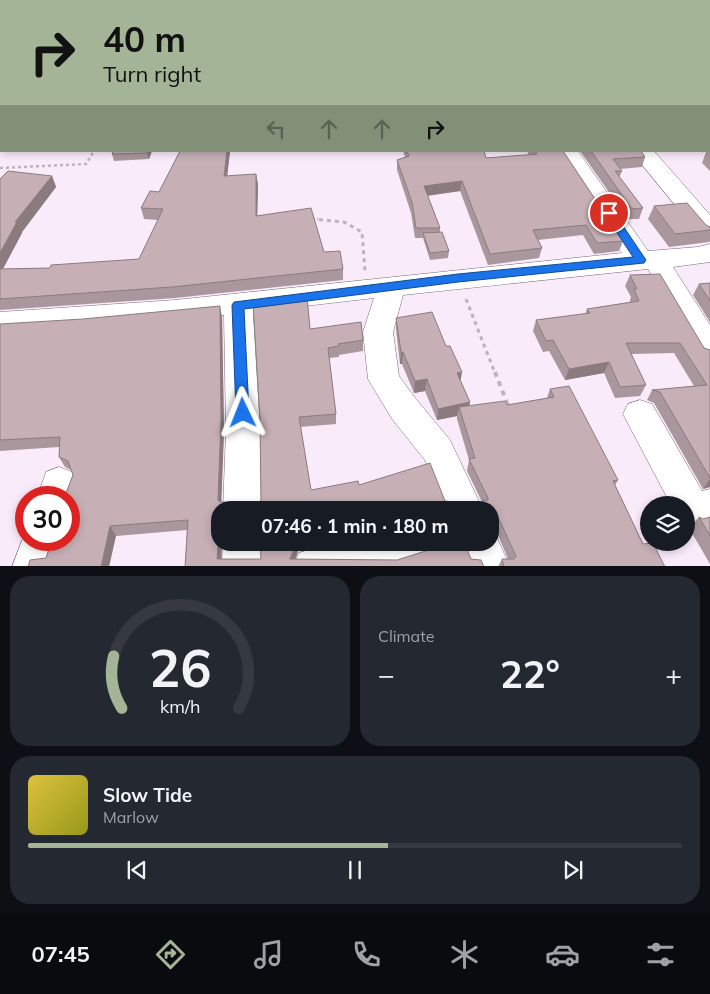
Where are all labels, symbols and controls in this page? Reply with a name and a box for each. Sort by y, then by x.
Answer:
text: 40 m [103,17,186,61]
icon: right [20,20,85,85]
text: Turn right [103,60,201,88]
icon: left [262,115,290,143]
icon: ahead [315,115,343,143]
icon: ahead [368,115,396,143]
icon: right [421,115,449,143]
pin [588,192,630,234]
icon: arrive [595,199,623,227]
position arrow [216,386,268,438]
speed limit sign: 30 [15,486,80,551]
map controls [640,496,695,551]
button: layers [640,496,695,551]
text: 07:46 · 1 min · 180 m [261,514,449,538]
text: Climate [378,626,434,646]
text: 26 [149,635,211,700]
text: 22° [500,650,560,698]
text: − [378,657,395,692]
text: + [665,657,682,692]
text: km/h [160,695,200,717]
text: Slow Tide [103,783,192,807]
text: Marlow [103,807,159,827]
icon: previous [123,856,151,884]
icon: pause [341,856,369,884]
icon: next [559,856,587,884]
icon: directions [153,937,188,972]
icon: music [251,937,286,972]
icon: phone [349,937,384,972]
icon: climate [447,937,482,972]
icon: car [545,937,580,972]
icon: filters [643,937,678,972]
text: 07:45 [32,940,90,968]

